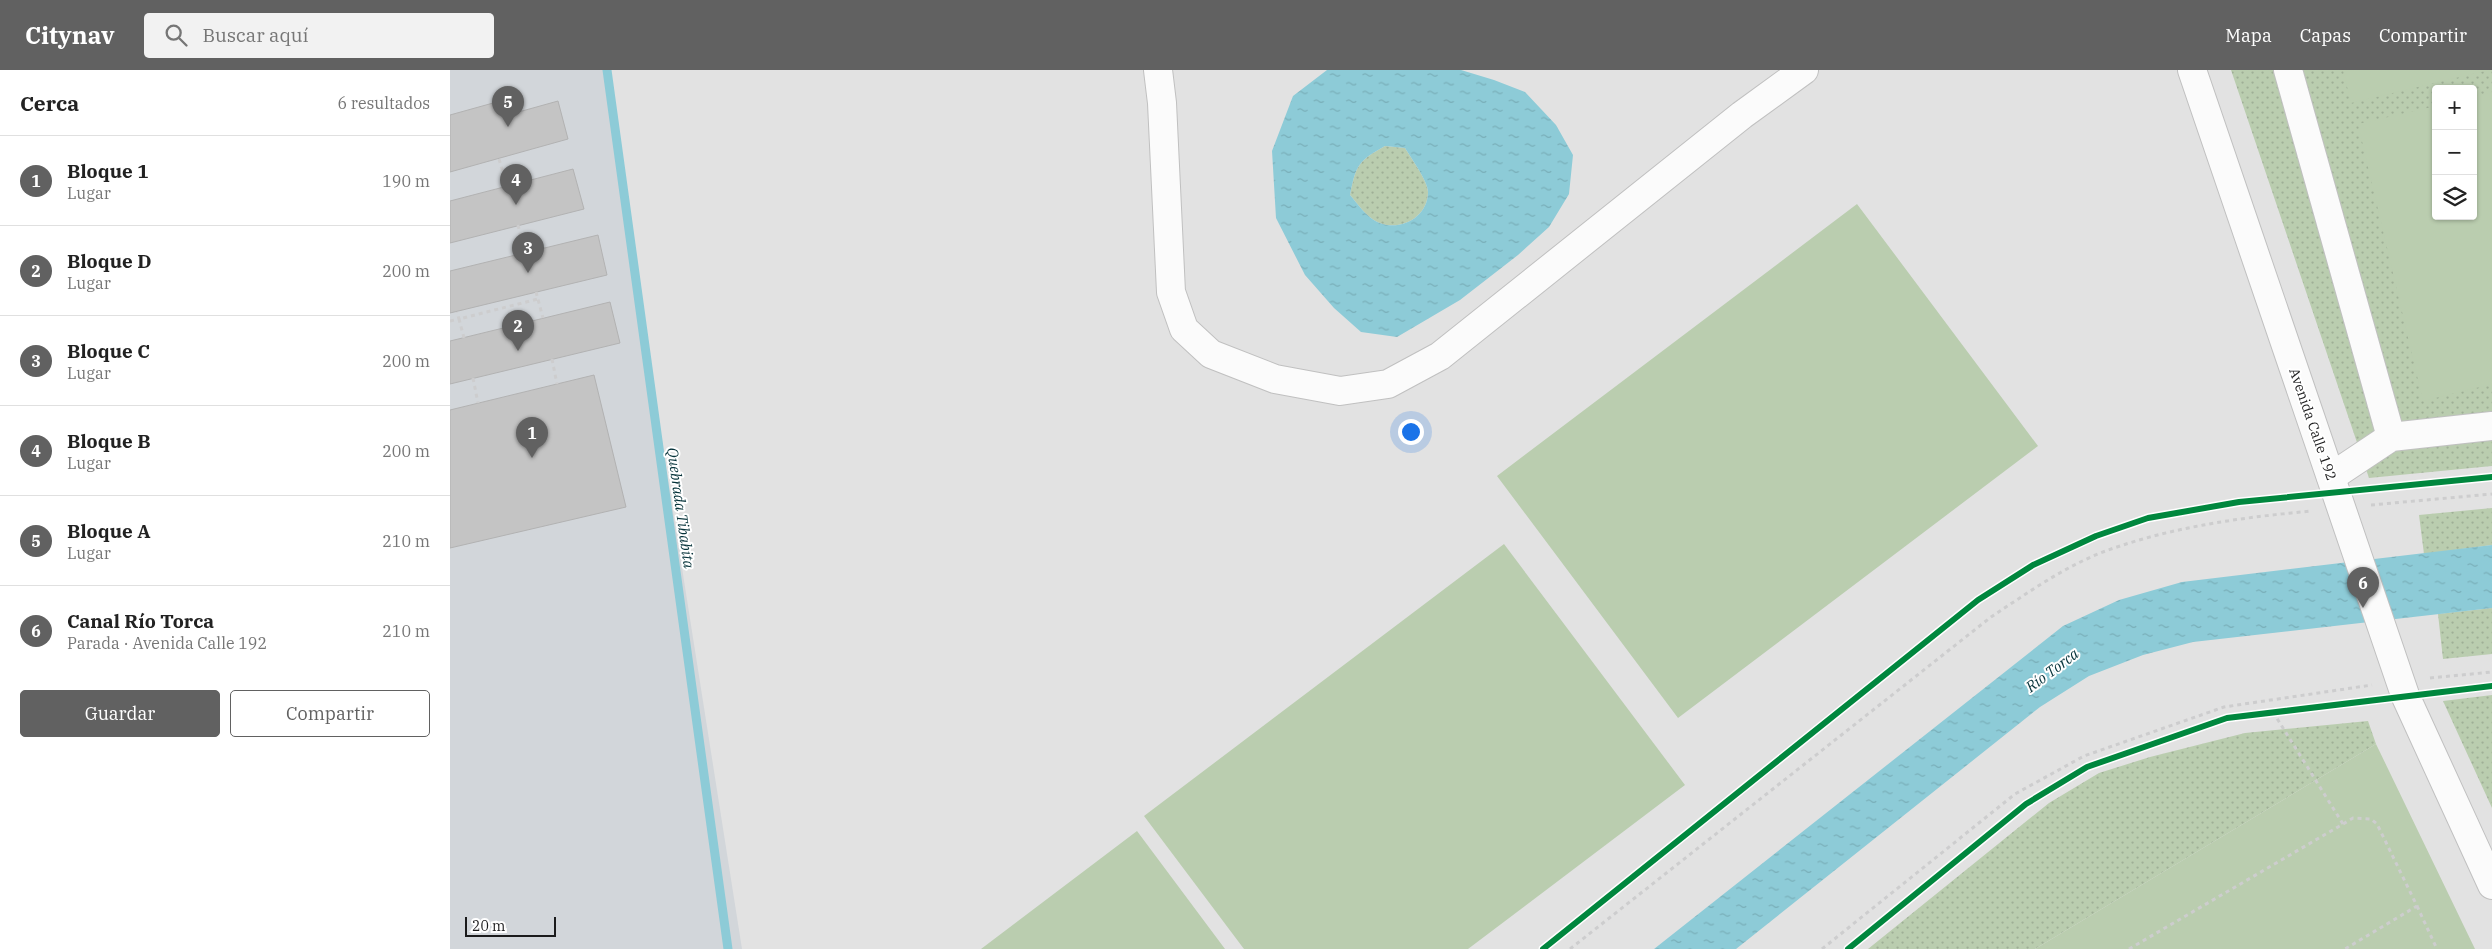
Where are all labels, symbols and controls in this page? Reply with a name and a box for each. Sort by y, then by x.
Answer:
search box [144,13,494,58]
text: Citynav [25,19,114,51]
icon: search [162,21,190,49]
text: Buscar aquí [202,23,309,47]
text: Mapa [2225,24,2272,47]
text: Capas [2300,24,2351,47]
text: Compartir [2379,24,2467,47]
map controls [2432,85,2477,220]
button: + [2432,85,2477,130]
pin: 5 [492,86,524,127]
text: Cerca [20,89,79,117]
text: 6 resultados [338,93,430,113]
button: − [2432,130,2477,175]
text: Bloque 1 [67,159,149,183]
pin: 4 [500,164,532,205]
text: 1 [31,171,41,191]
text: 190 m [382,171,430,191]
button: layers [2432,175,2477,220]
text: Lugar [67,183,111,203]
pin: 3 [512,232,544,273]
text: Bloque D [67,249,152,273]
text: 2 [31,261,41,281]
text: 200 m [382,261,430,281]
text: Lugar [67,273,111,293]
pin: 2 [502,310,534,351]
text: Bloque C [67,339,150,363]
text: 3 [31,351,41,371]
text: 200 m [382,351,430,371]
text: Lugar [67,363,111,383]
street label: Avenida Calle 192 [2285,365,2341,483]
pin: 1 [516,417,548,458]
your location [1398,419,1424,445]
text: Bloque B [67,429,151,453]
text: 4 [31,441,41,461]
text: 200 m [382,441,430,461]
water label: Quebrada Tibabita [663,446,699,571]
text: Lugar [67,453,111,473]
text: Bloque A [67,519,150,543]
text: 5 [31,531,41,551]
text: 210 m [382,531,430,551]
text: Lugar [67,543,111,563]
pin: 6 [2347,567,2379,608]
text: Canal Río Torca [67,609,214,633]
text: 6 [31,621,41,641]
text: 210 m [382,621,430,641]
text: Parada · Avenida Calle 192 [67,633,267,653]
water label: Río Torca [2021,643,2083,697]
button: Guardar [20,690,220,737]
button: Compartir [230,690,430,737]
scale bar [465,914,556,937]
text: 20 m [472,917,505,935]

